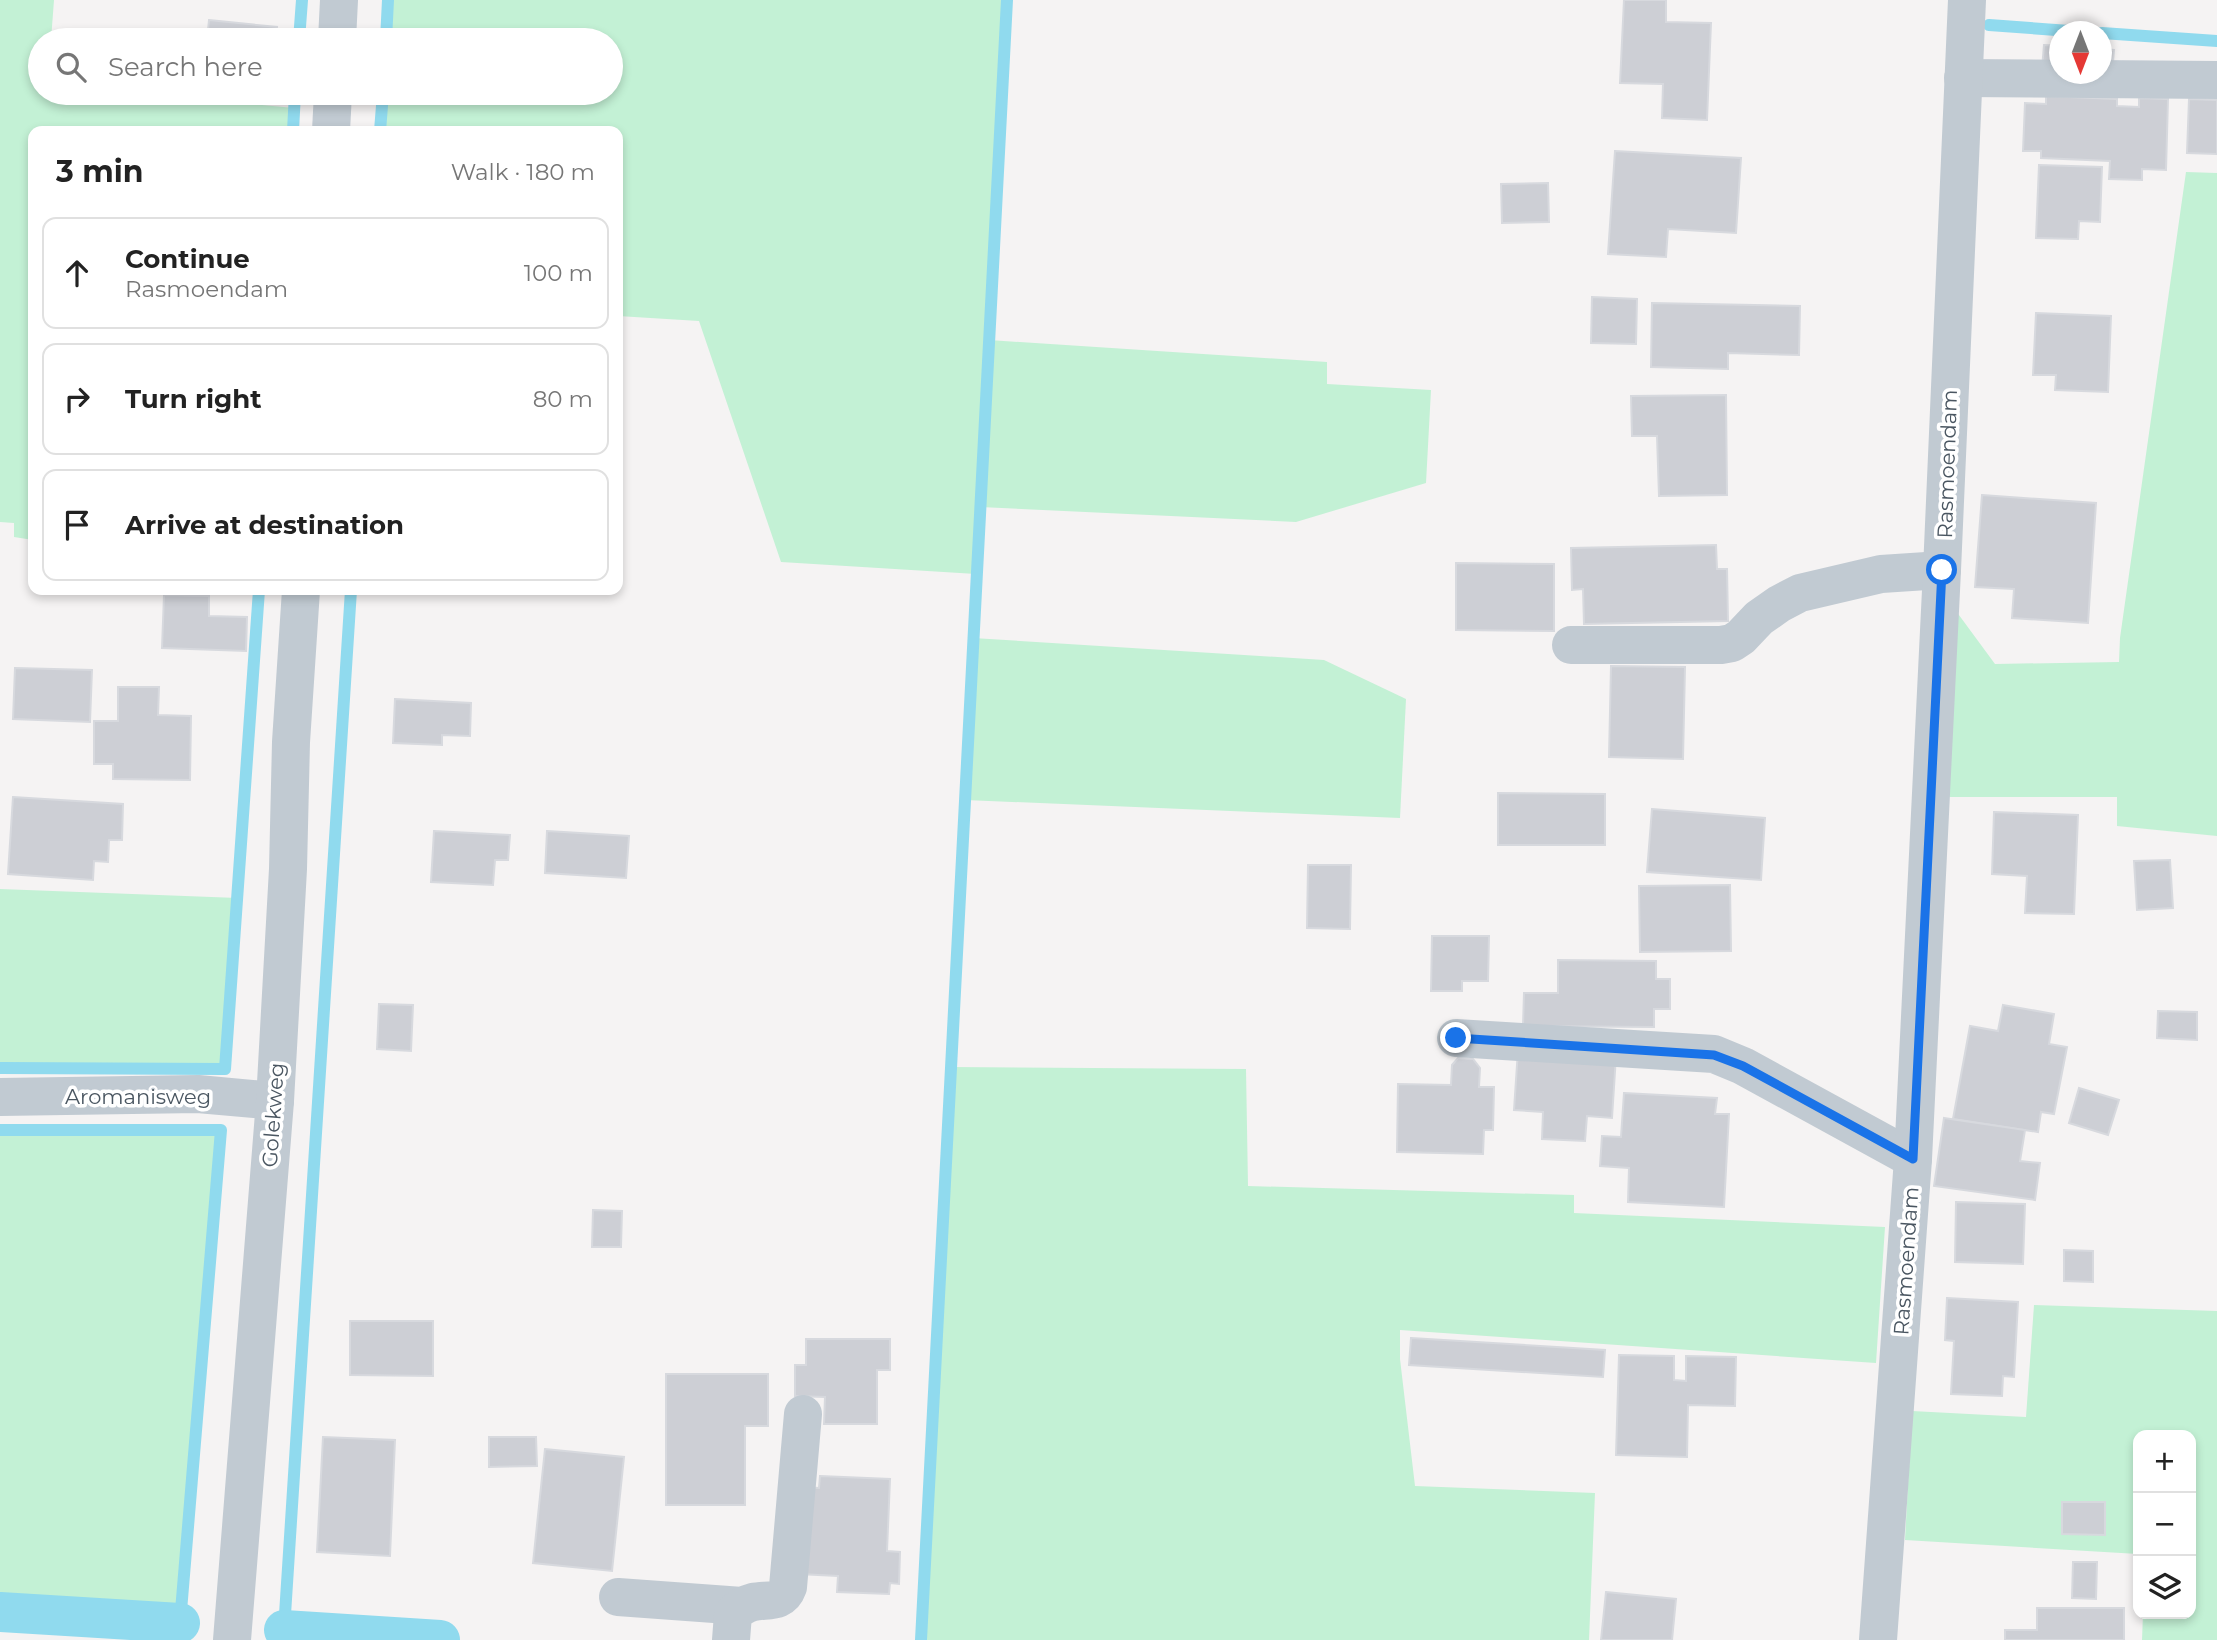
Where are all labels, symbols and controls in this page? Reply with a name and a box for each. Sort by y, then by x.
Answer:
north arrow [2049,21,2112,84]
search box [28,28,623,105]
icon: search [52,48,90,86]
text: Search here [108,51,263,83]
text: 3 min [56,153,143,190]
text: Walk · 180 m [451,158,595,186]
text: Continue [125,243,250,275]
icon: ahead [58,254,96,292]
text: 100 m [524,259,593,287]
text: Rasmoendam [125,275,288,303]
icon: right [58,380,96,418]
text: Turn right [125,383,261,415]
text: 80 m [533,385,593,413]
street label: Rasmoendam [1932,389,1962,539]
icon: arrive [58,506,96,544]
text: Arrive at destination [125,509,404,541]
route start [1926,554,1957,585]
route end [1440,1022,1471,1053]
street label: Golekweg [257,1062,289,1168]
street label: Aromanisweg [65,1084,211,1109]
street label: Rasmoendam [1888,1186,1924,1336]
map controls [2133,1430,2196,1619]
button: + [2133,1430,2196,1493]
button: − [2133,1493,2196,1556]
button: layers [2133,1556,2196,1619]

